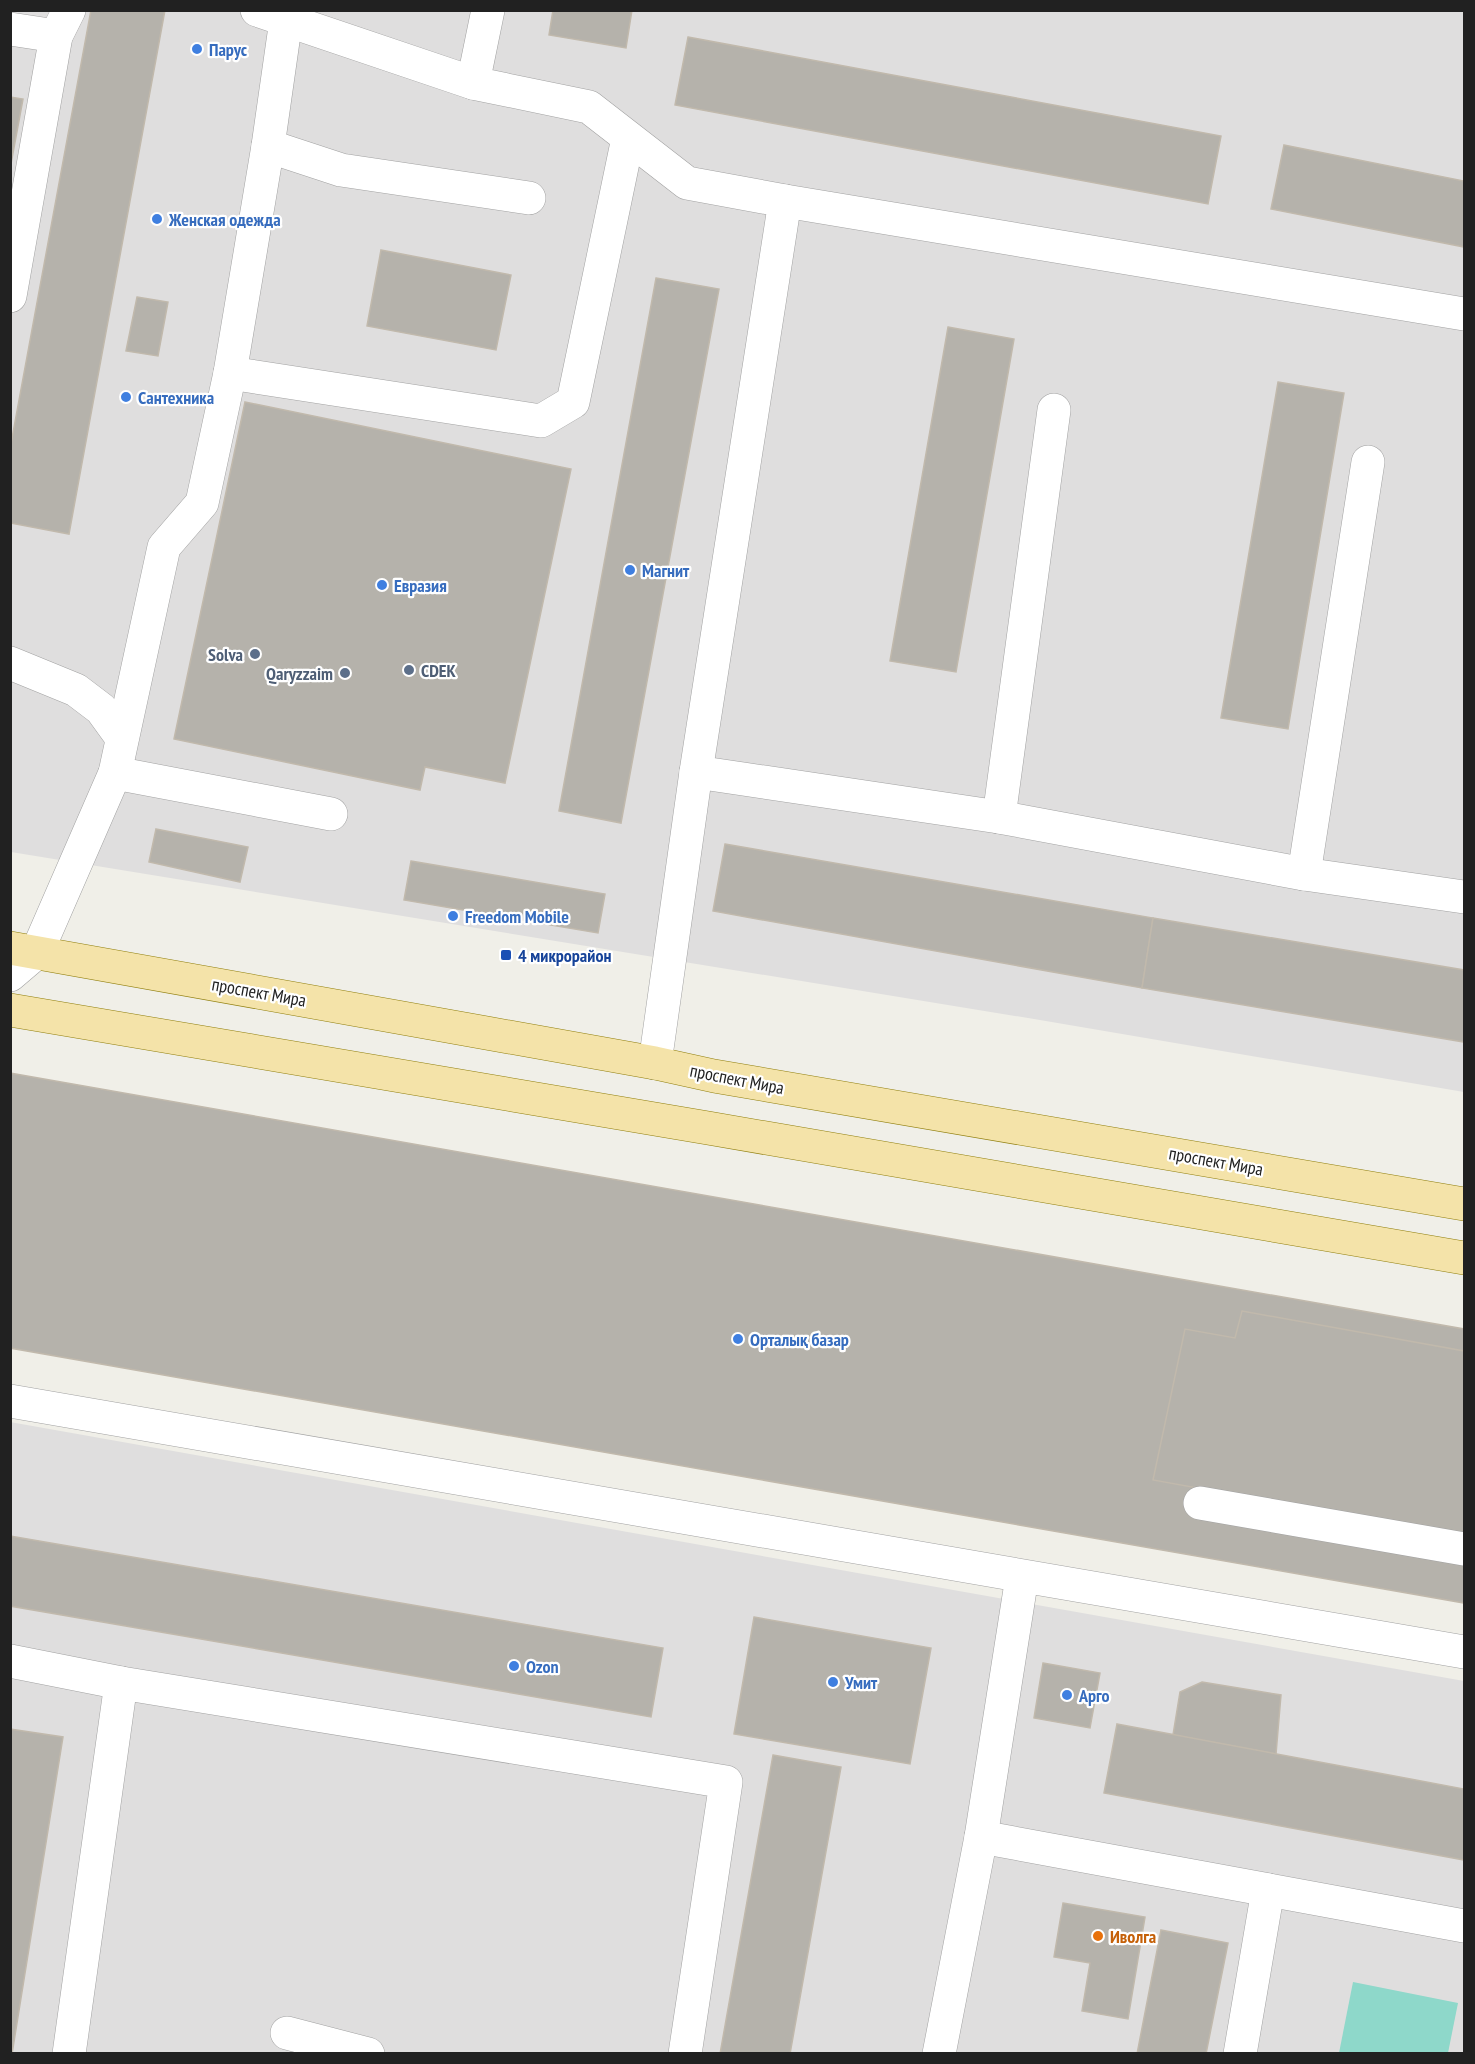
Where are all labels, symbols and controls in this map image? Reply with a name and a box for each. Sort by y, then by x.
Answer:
place label: Парус [209,38,248,61]
marker: Парус [190,42,204,56]
place label: Женская одежда [168,208,281,231]
marker: Женская одежда [150,212,164,226]
place label: Сантехника [138,386,214,409]
marker: Сантехника [119,390,133,404]
place label: Магнит [642,559,690,582]
marker: Магнит [623,563,637,577]
place label: Евразия [394,574,447,597]
marker: Евразия [375,578,389,592]
place label: Solva [208,643,243,666]
marker: Solva [248,647,262,661]
place label: CDEK [421,659,457,682]
place label: Qaryzzaim [266,662,333,685]
marker: CDEK [402,663,416,677]
marker: Qaryzzaim [338,666,352,680]
place label: Freedom Mobile [465,905,569,928]
marker: Freedom Mobile [446,909,460,923]
place label: 4 микрорайон [518,944,611,967]
marker: 4 микрорайон [499,948,513,962]
street label: проспект Мира [210,972,308,1012]
street label: проспект Мира [688,1059,786,1099]
street label: проспект Мира [1167,1141,1265,1181]
place label: Орталық базар [750,1328,849,1351]
marker: Орталық базар [731,1332,745,1346]
place label: Ozon [526,1655,559,1678]
marker: Ozon [507,1659,521,1673]
place label: Умит [844,1671,878,1694]
marker: Умит [826,1675,840,1689]
place label: Арго [1078,1684,1110,1707]
marker: Арго [1060,1688,1074,1702]
place label: Иволга [1110,1925,1156,1948]
marker: Иволга [1091,1929,1105,1943]

